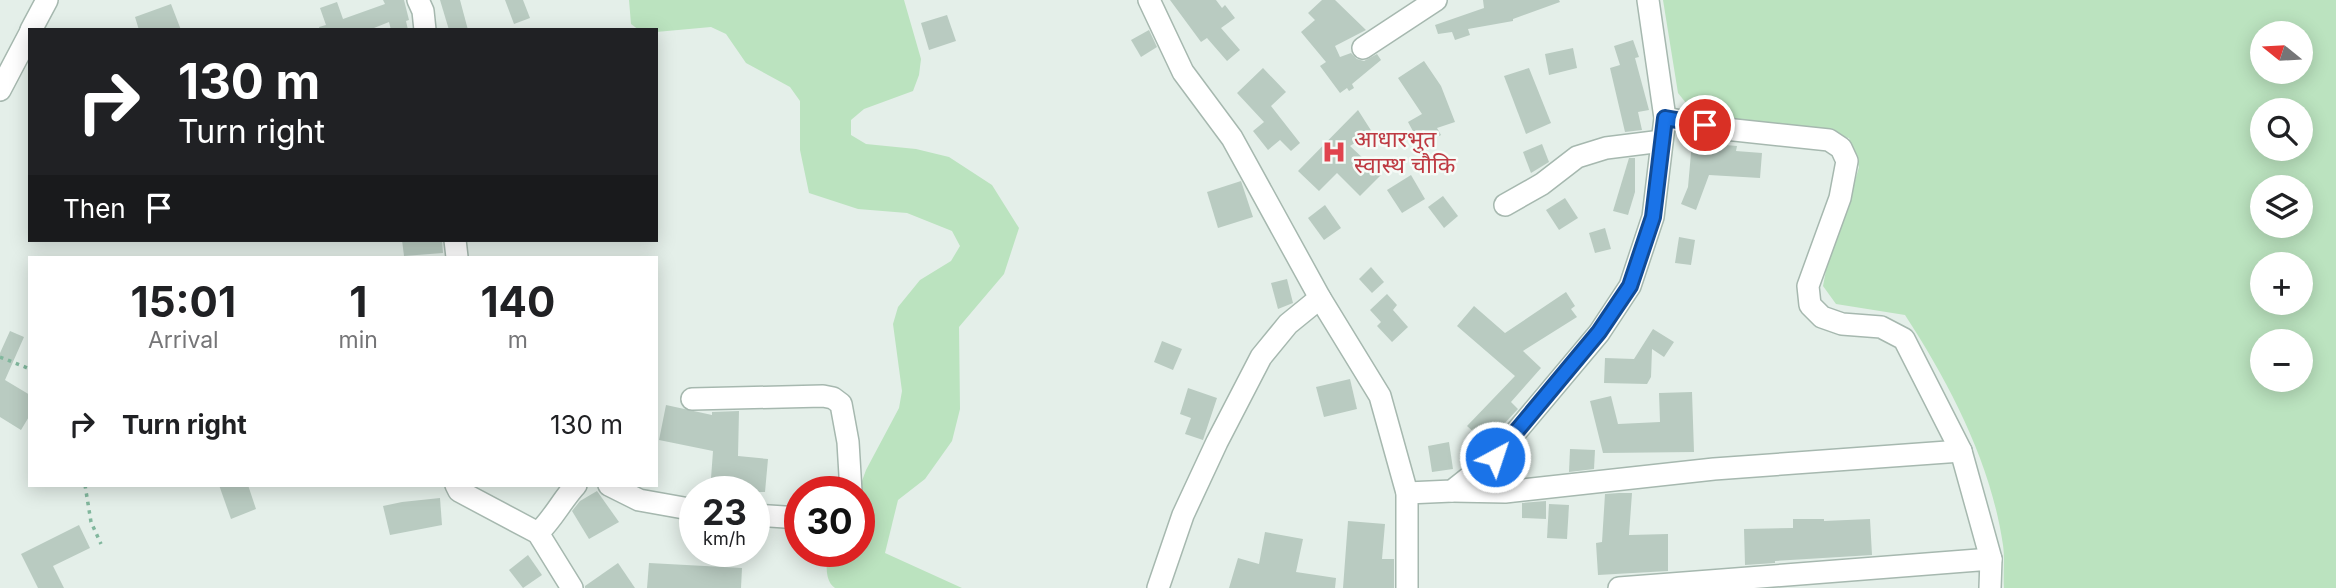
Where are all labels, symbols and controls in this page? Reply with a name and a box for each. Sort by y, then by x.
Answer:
north arrow [2250,21,2314,84]
map controls [2250,21,2313,392]
text: 130 m [178,52,320,111]
icon: right [63,56,154,147]
pin [1675,95,1735,155]
button: search [2250,98,2313,161]
icon: arrive [1686,106,1724,144]
text: Turn right [178,112,325,151]
place label: आधारभुत स्वास्थ चौकि [1354,125,1457,179]
hospital icon: आधारभुत स्वास्थ चौकि [1320,138,1348,166]
button: layers [2250,175,2313,238]
icon: arrive [140,189,178,227]
text: Then [63,193,126,224]
button: + [2250,252,2313,315]
text: 15:01 [131,276,236,327]
text: 1 [349,276,367,327]
text: 140 [481,276,555,327]
text: Arrival [148,326,219,354]
text: min [339,326,378,354]
text: m [508,326,528,354]
button: − [2250,329,2313,392]
icon: right [63,405,101,443]
text: Turn right [122,409,247,440]
text: 130 m [550,409,623,440]
position arrow [1458,420,1532,494]
speed limit sign: 30 [784,476,875,567]
text: 23 [702,491,747,533]
text: km/h [703,528,746,549]

